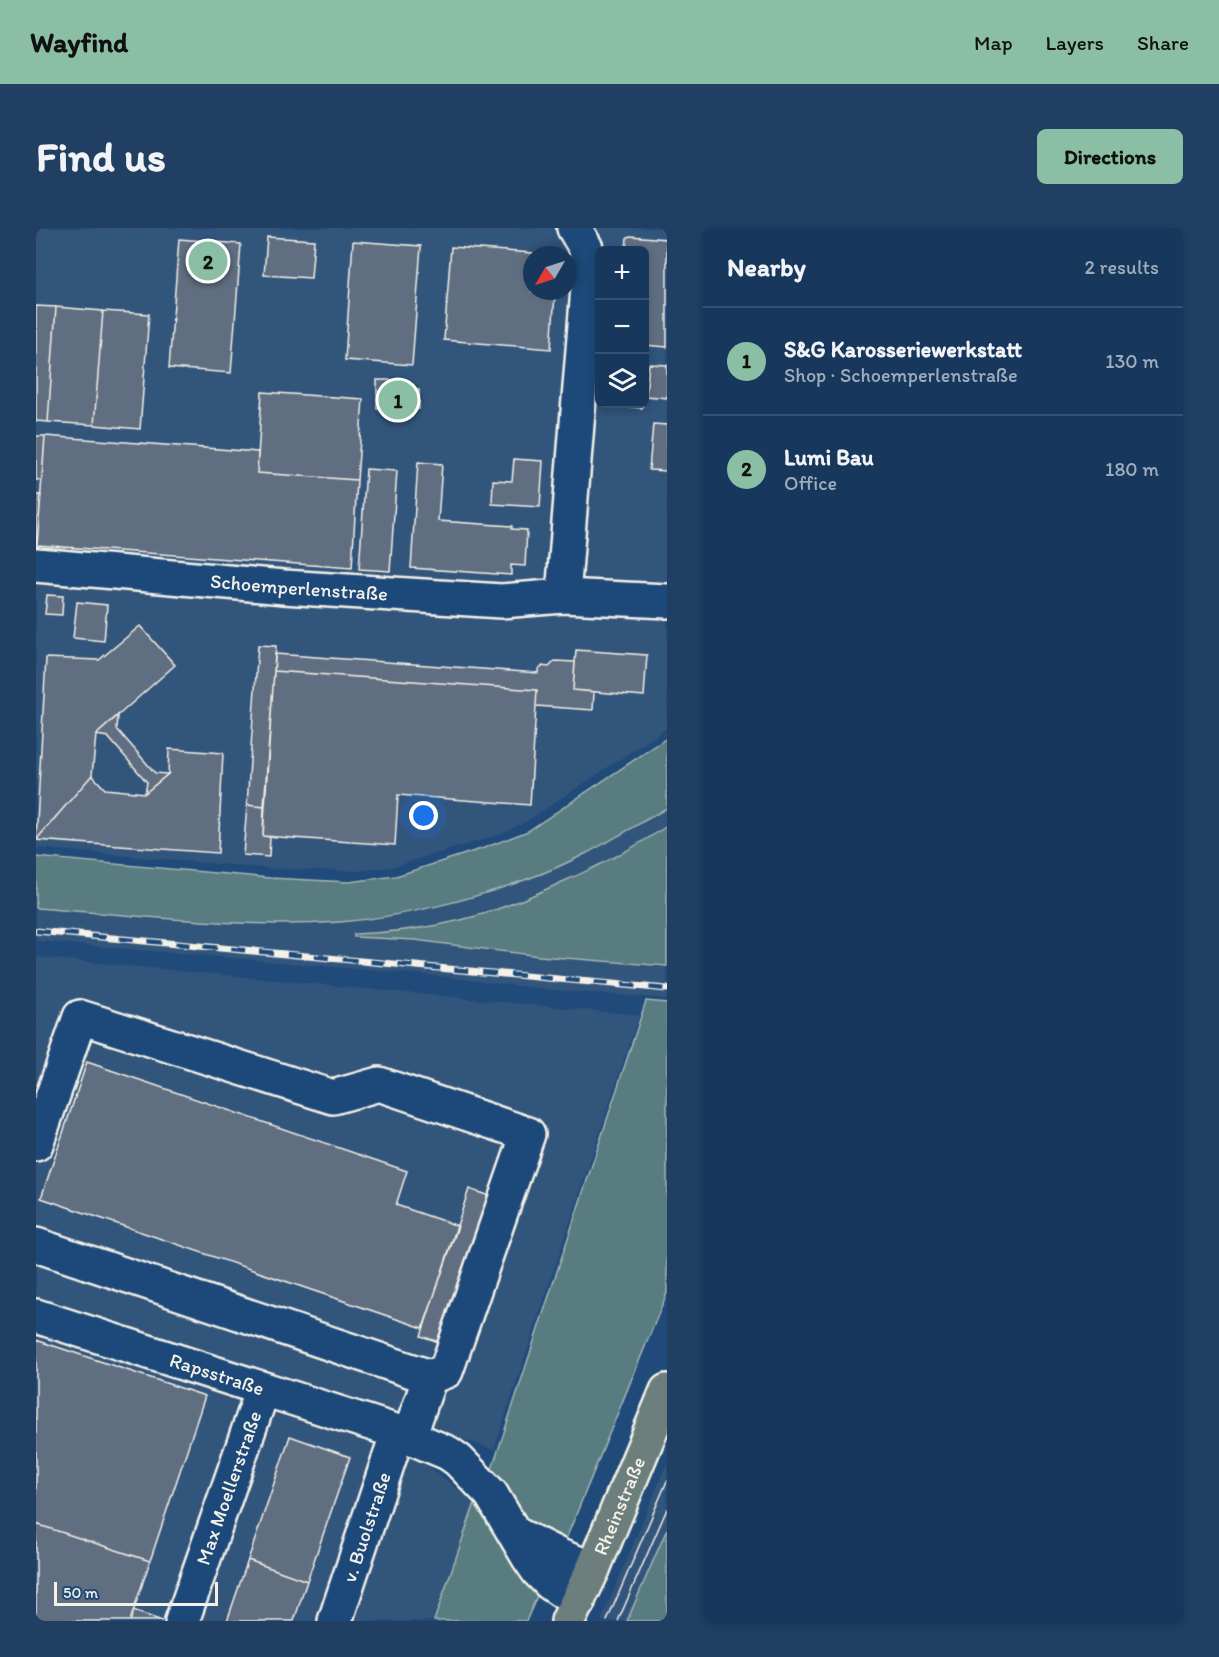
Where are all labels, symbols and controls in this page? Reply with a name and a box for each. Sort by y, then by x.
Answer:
text: Wayfind [30,25,128,59]
text: Map [974,30,1013,55]
text: Layers [1046,30,1104,55]
text: Share [1137,30,1189,55]
button: Directions [1037,129,1183,184]
text: Find us [36,131,166,182]
pin: 2 [188,238,228,284]
north arrow [523,246,577,300]
map controls [595,246,649,408]
button: + [595,246,649,300]
text: Nearby [727,251,806,283]
text: 2 results [1085,255,1159,279]
button: − [595,300,649,354]
text: S&G Karosseriewerkstatt [784,336,1022,363]
text: 1 [742,349,751,373]
text: 130 m [1105,349,1159,373]
button: layers [595,354,649,408]
text: Shop · Schoemperlenstraße [784,363,1018,387]
pin: 1 [378,378,418,423]
text: Lumi Bau [784,444,874,471]
text: 2 [741,457,752,481]
text: 180 m [1105,457,1159,481]
text: Office [784,471,837,495]
street label: Schoemperlenstraße [209,569,389,606]
your location [409,801,438,830]
street label: Rapsstraße [167,1348,267,1400]
street label: Max Moellerstraße [191,1408,266,1568]
street label: Rheinstraße [588,1453,650,1559]
street label: v. Buolstraße [337,1469,396,1585]
scale bar [54,1579,218,1606]
text: 50 m [63,1583,98,1602]

